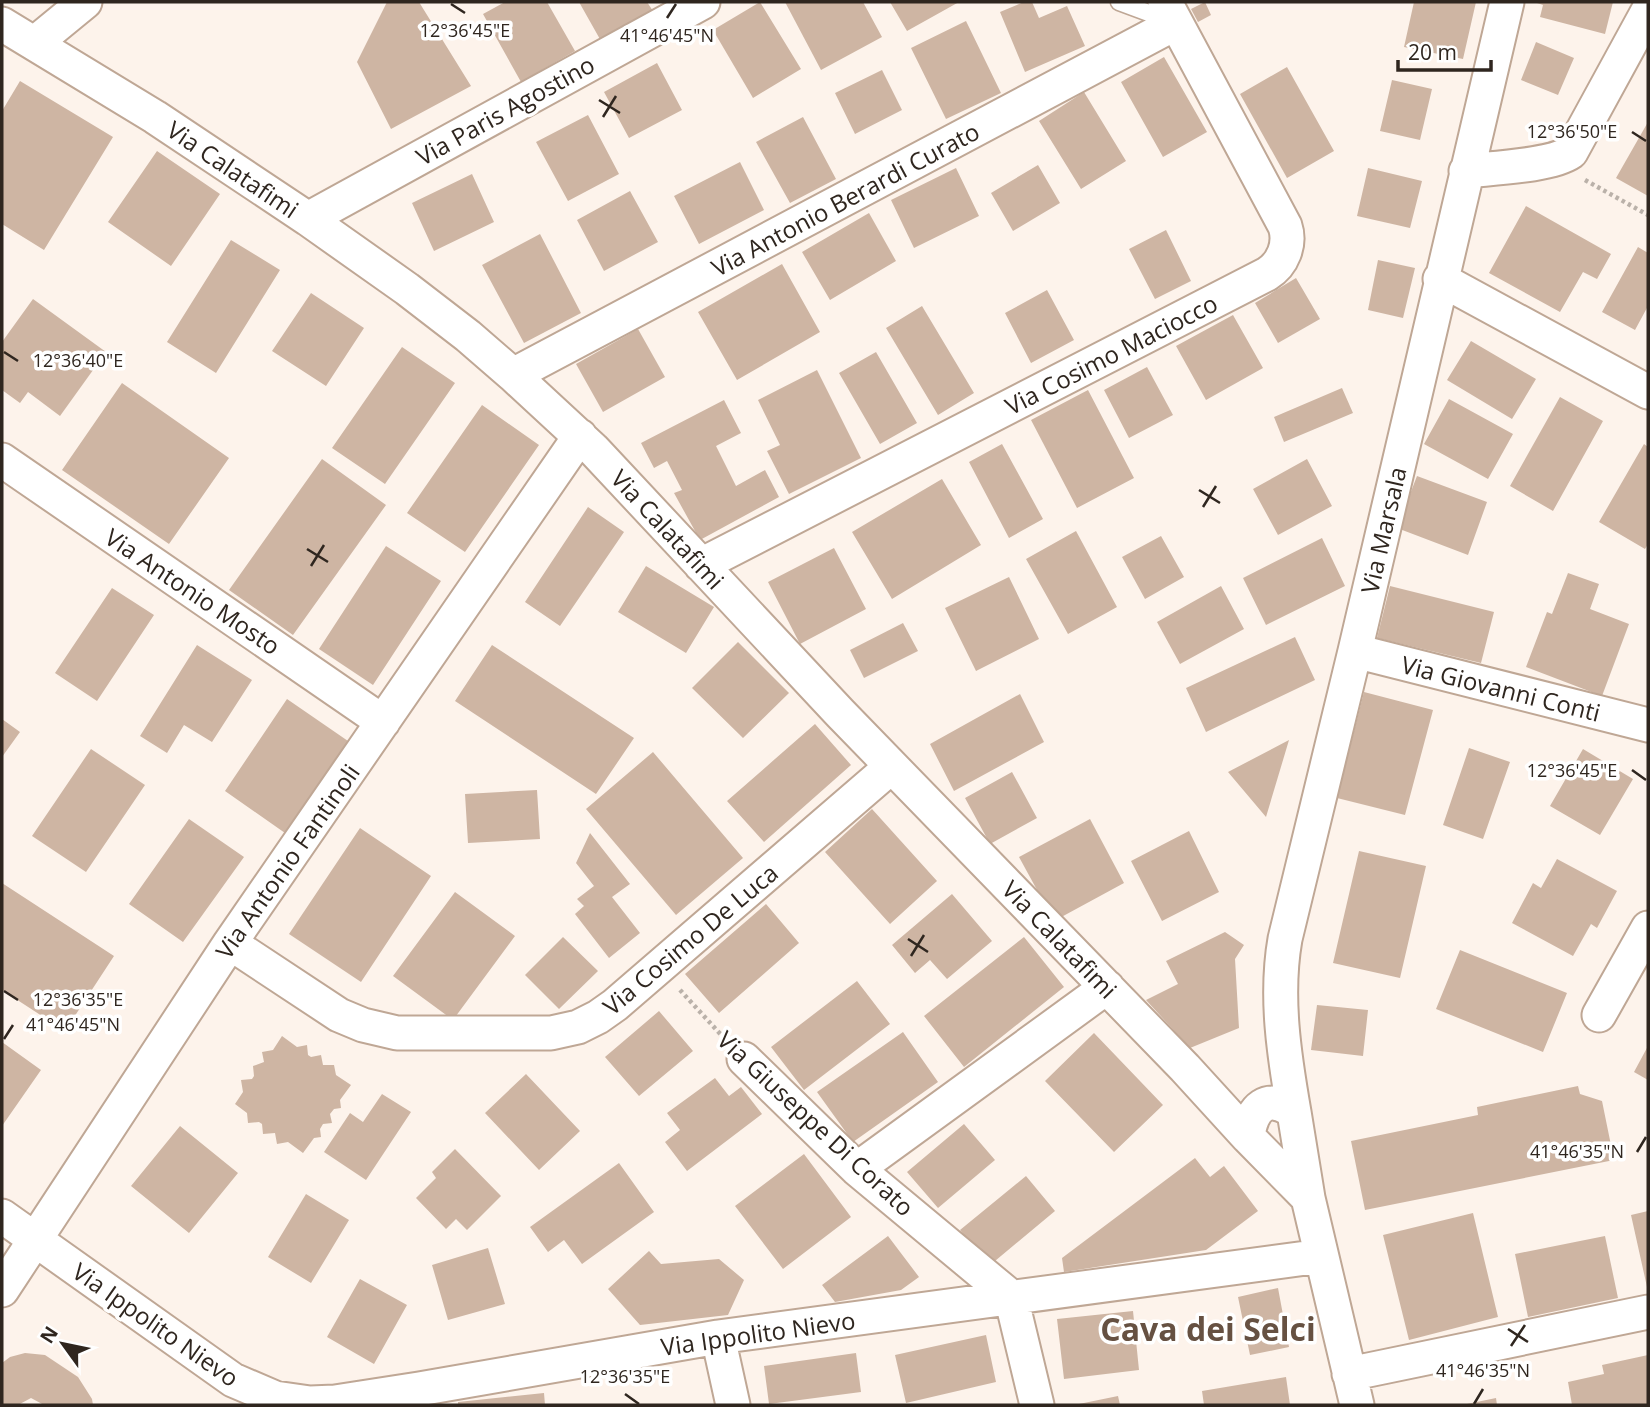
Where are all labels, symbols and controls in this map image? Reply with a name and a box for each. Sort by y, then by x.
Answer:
text: 12°36'45"E [420,18,510,42]
text: 41°46'45"N [620,23,714,47]
scale bar [1398,28,1491,72]
text: 20 m [1408,38,1457,66]
street label: Via Paris Agostino [410,47,600,173]
street label: Via Calatafimi [161,113,305,225]
street label: Via Antonio Berardi Curato [705,114,985,284]
text: 12°36'50"E [1527,119,1617,143]
street label: Via Cosimo Maciocco [999,286,1223,422]
text: 12°36'40"E [33,348,123,372]
street label: Via Calatafimi [604,462,732,596]
street label: Via Marsala [1352,464,1414,596]
street label: Via Antonio Mosto [99,520,287,662]
street label: Via Giovanni Conti [1398,647,1604,729]
street label: Via Antonio Fantinoli [207,757,367,965]
text: 12°36'45"E [1527,758,1617,782]
street label: Via Cosimo De Luca [595,856,785,1022]
street label: Via Calatafimi [995,873,1125,1005]
text: 12°36'35"E [33,987,123,1011]
text: 41°46'45"N [26,1012,120,1036]
street label: Via Giuseppe Di Corato [711,1023,921,1223]
text: 41°46'35"N [1530,1139,1624,1163]
street label: Via Ippolito Nievo [66,1254,246,1394]
street label: Via Ippolito Nievo [659,1303,857,1363]
district label: Cava dei Selci [1100,1307,1316,1350]
north arrow [28,1309,98,1379]
text: N [34,1321,64,1348]
text: 41°46'35"N [1436,1358,1530,1382]
text: 12°36'35"E [580,1364,670,1388]

